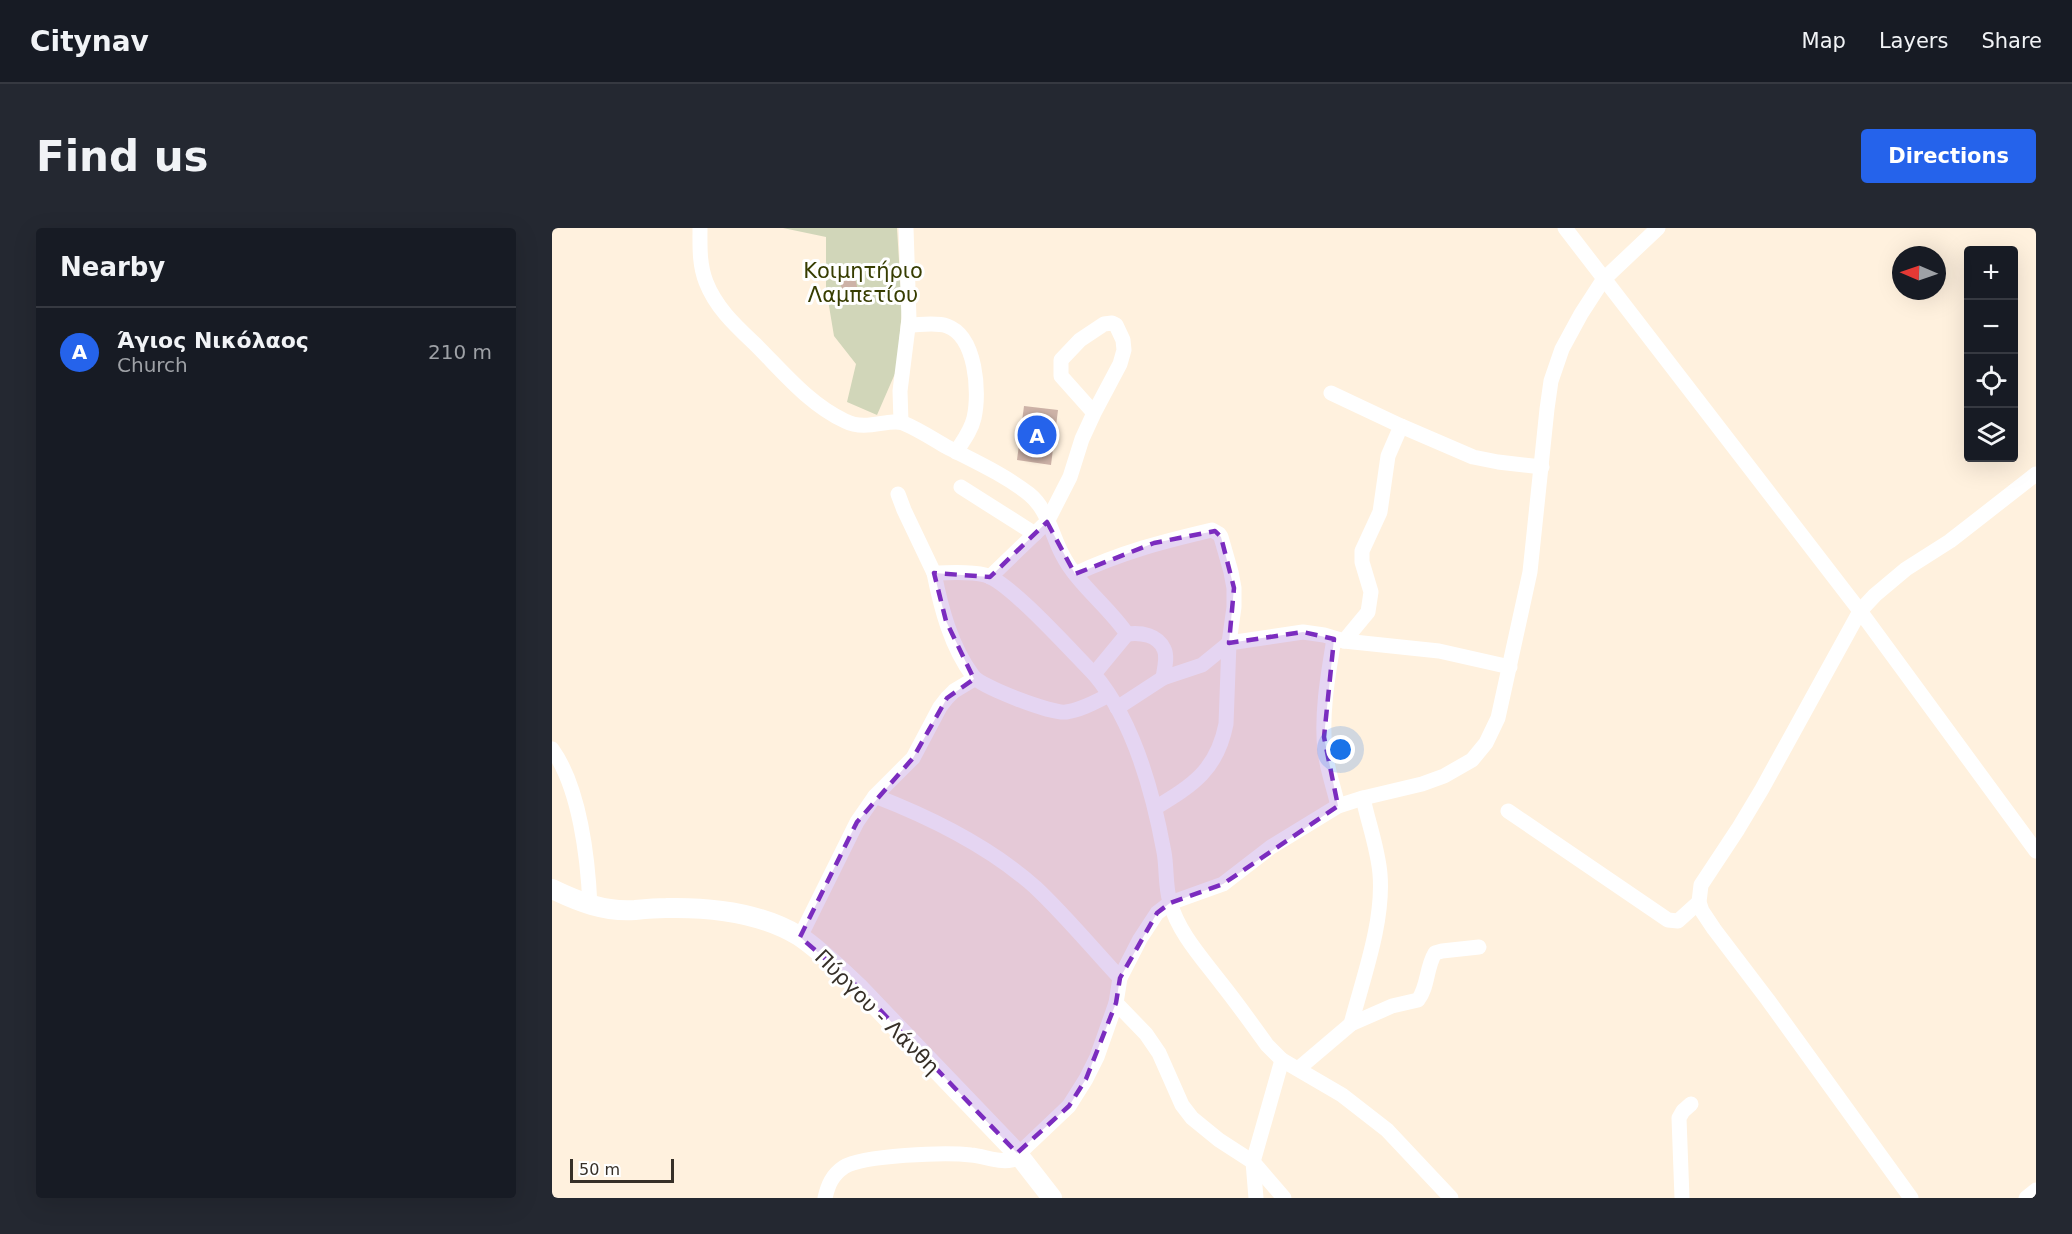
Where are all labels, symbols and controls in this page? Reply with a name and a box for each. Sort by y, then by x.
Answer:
text: Citynav [30,25,149,58]
text: Map [1802,29,1846,53]
text: Layers [1879,29,1948,53]
text: Share [1981,29,2042,53]
button: Directions [1861,129,2036,183]
text: Find us [36,132,209,181]
north arrow [1892,246,1946,300]
map controls [1964,246,2018,462]
button: + [1964,246,2018,300]
text: Nearby [60,252,165,282]
park label: Κοιμητήριο Λαμπετίου [803,259,923,307]
button: − [1964,300,2018,354]
text: Άγιος Νικόλαος [117,328,309,353]
text: A [72,340,87,364]
text: 210 m [428,340,492,364]
text: Church [117,353,188,377]
button: locate [1964,354,2018,408]
button: layers [1964,408,2018,462]
pin: A [1018,412,1056,458]
your location [1326,735,1355,764]
street label: Πύργου - Λάνθη [810,945,944,1079]
scale bar [570,1156,674,1184]
text: 50 m [579,1160,620,1179]

